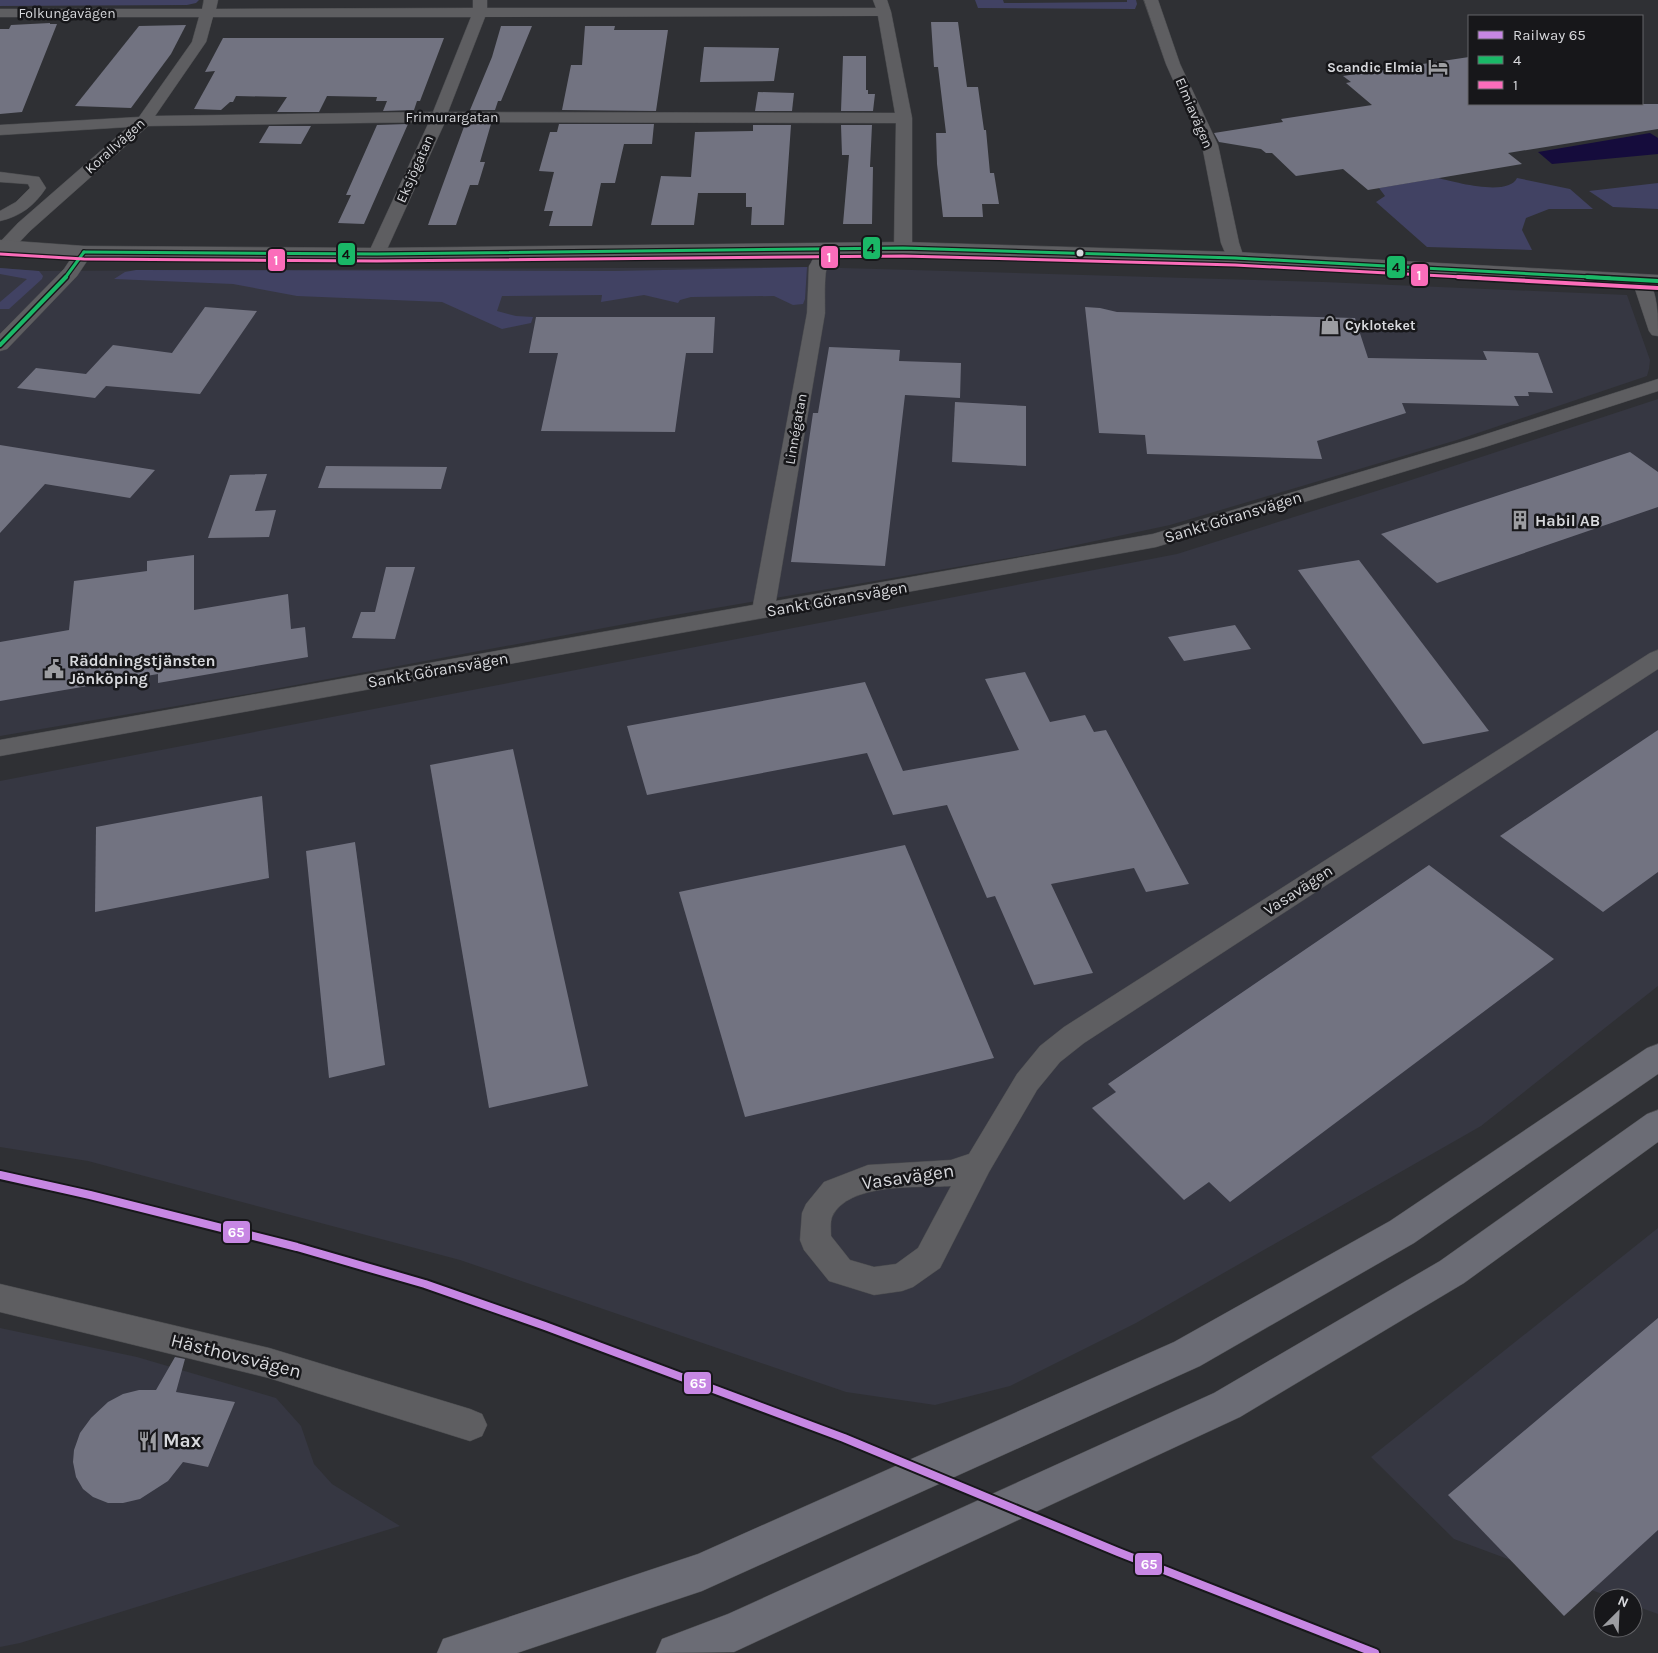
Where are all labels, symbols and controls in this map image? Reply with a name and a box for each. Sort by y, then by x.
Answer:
street label: Folkungavägen [18,5,116,22]
legend [1468,15,1643,105]
text: Railway 65 [1513,26,1586,44]
text: 4 [1513,51,1522,69]
hotel icon: Scandic Elmia [1427,56,1449,78]
place label: Scandic Elmia [1327,59,1423,76]
street label: Elmiavägen [1172,75,1216,151]
text: 1 [1513,76,1518,94]
street label: Frimurargatan [406,109,498,126]
street label: Korallvägen [81,115,149,177]
street label: Eksjögatan [393,133,437,205]
line badge: 4 [862,236,881,260]
text: 4 [867,240,876,257]
line badge: 4 [337,242,356,266]
line badge: 1 [820,245,839,269]
text: 4 [342,246,351,263]
line badge: 1 [267,248,286,272]
unlabelled marker [1075,248,1085,258]
text: 1 [827,249,832,266]
text: 1 [274,252,279,269]
line badge: 4 [1386,255,1406,279]
text: 4 [1392,259,1401,276]
line badge: 1 [1410,263,1429,287]
text: 1 [1417,267,1422,284]
shop icon: Cykloteket [1319,314,1341,336]
place label: Cykloteket [1345,317,1416,334]
street label: Linnégatan [781,392,811,466]
street label: Sankt Göransvägen [1162,487,1304,547]
building icon: Habil AB [1509,509,1531,531]
place label: Habil AB [1535,511,1600,530]
street label: Sankt Göransvägen [765,577,909,621]
street label: Sankt Göransvägen [366,648,510,692]
place label: Räddningstjänsten Jönköping [69,651,215,688]
public building icon: Räddningstjänsten Jönköping [43,658,65,680]
street label: Vasavägen [1260,861,1336,919]
street label: Vasavägen [860,1160,956,1194]
line badge: 65 [222,1220,251,1244]
text: 65 [228,1224,244,1241]
street label: Hästhovsvägen [169,1329,303,1383]
line badge: 65 [683,1371,712,1395]
text: 65 [690,1375,706,1392]
restaurant icon: Max [137,1430,159,1452]
place label: Max [163,1430,202,1452]
line badge: 65 [1134,1552,1163,1576]
text: 65 [1141,1556,1157,1573]
north arrow [1593,1588,1643,1638]
text: N [1615,1592,1631,1611]

